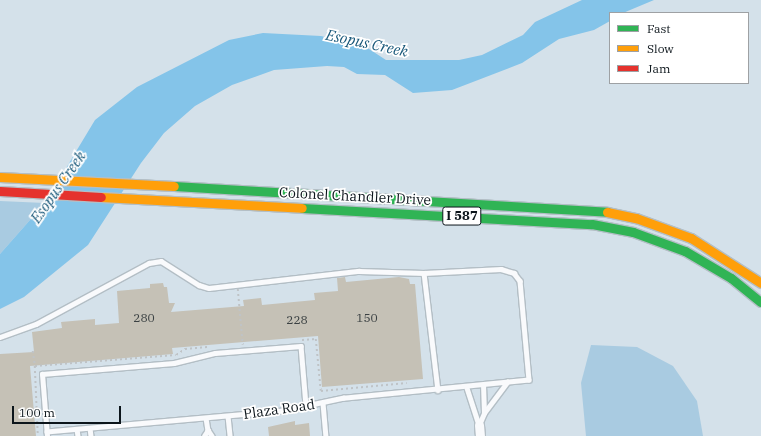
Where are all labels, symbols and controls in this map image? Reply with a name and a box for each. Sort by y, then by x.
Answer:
legend [609,12,749,84]
text: Fast [647,21,671,36]
water label: Esopus Creek [324,26,410,60]
text: Slow [647,41,674,56]
text: Jam [647,61,670,76]
water label: Esopus Creek [27,148,89,226]
street label: Colonel Chandler Drive [279,184,431,208]
road number: I 587 [442,205,482,227]
house number: 280 [133,311,155,325]
house number: 150 [356,311,378,325]
house number: 228 [286,313,308,327]
street label: Plaza Road [242,396,316,422]
scale bar [14,398,123,424]
text: 100 m [19,405,55,420]

